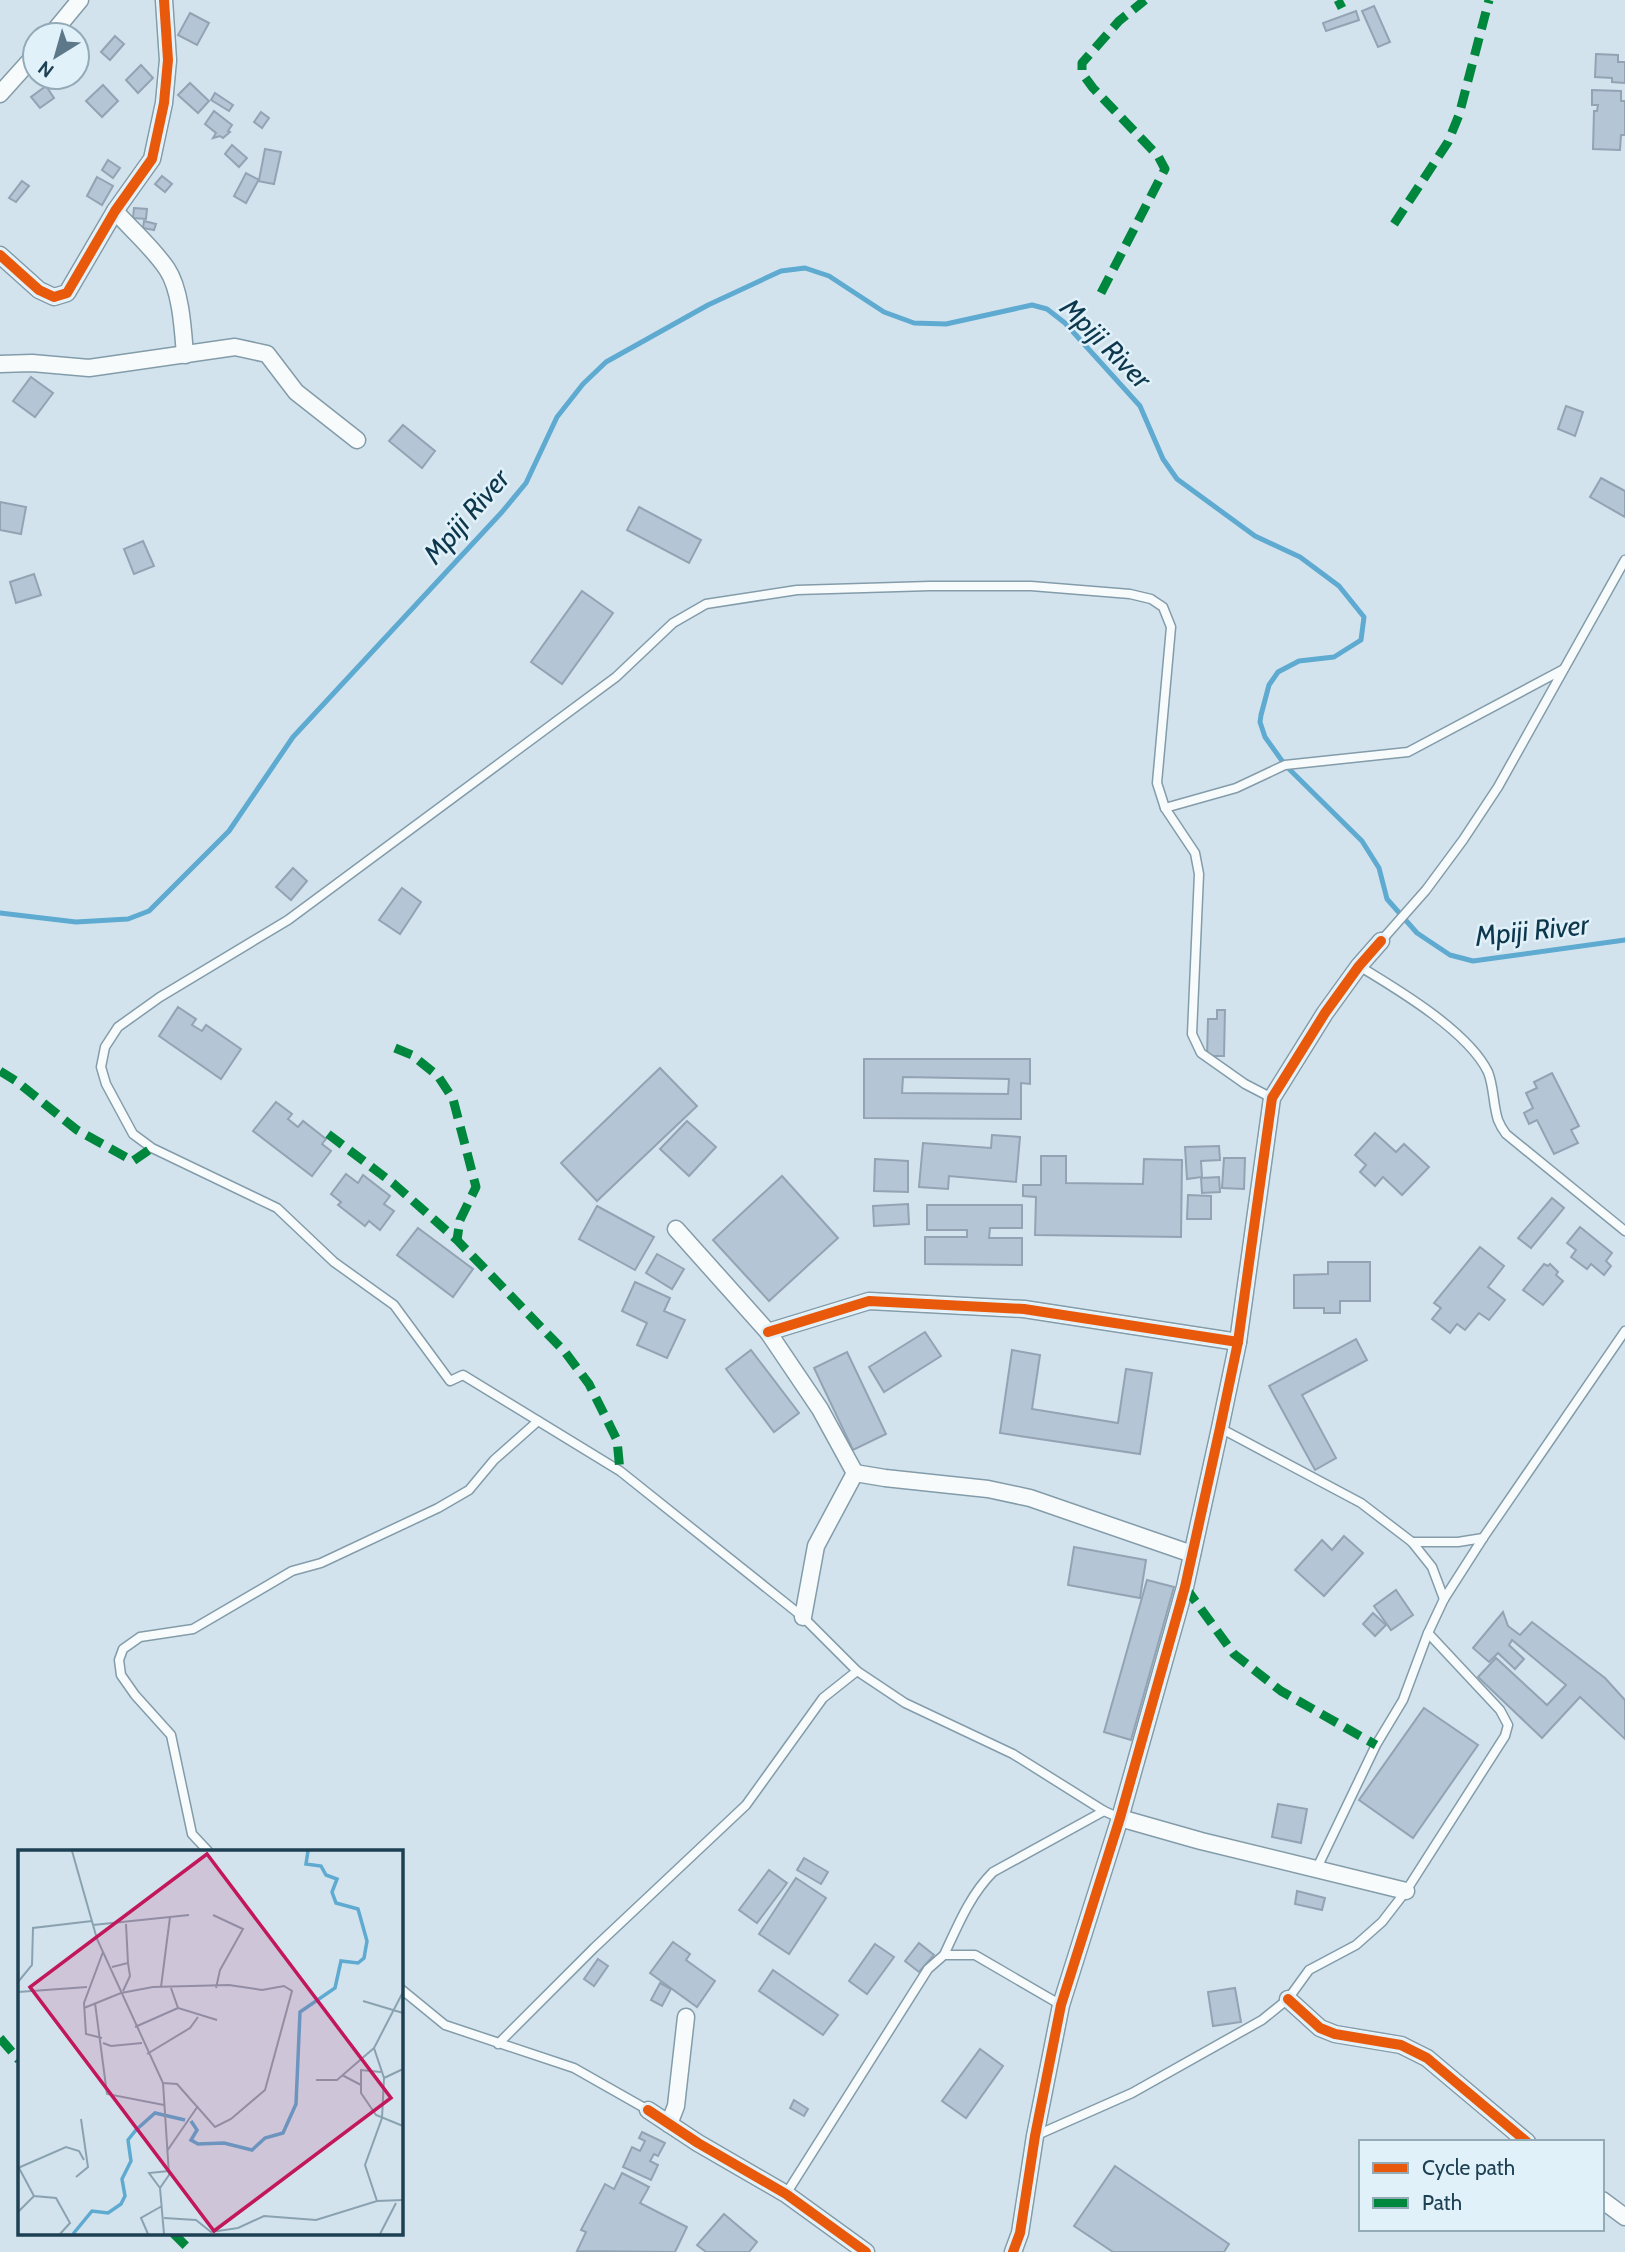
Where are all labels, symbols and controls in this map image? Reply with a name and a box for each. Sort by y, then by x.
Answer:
north arrow [21,21,91,91]
text: N [34,56,58,82]
water label: Mpiji River [1053,290,1159,396]
water label: Mpiji River [415,461,517,571]
water label: Mpiji River [1472,907,1592,953]
inset map [18,1850,402,2234]
legend [1359,2140,1604,2231]
text: Cycle path [1422,2155,1515,2180]
text: Path [1422,2190,1462,2215]

